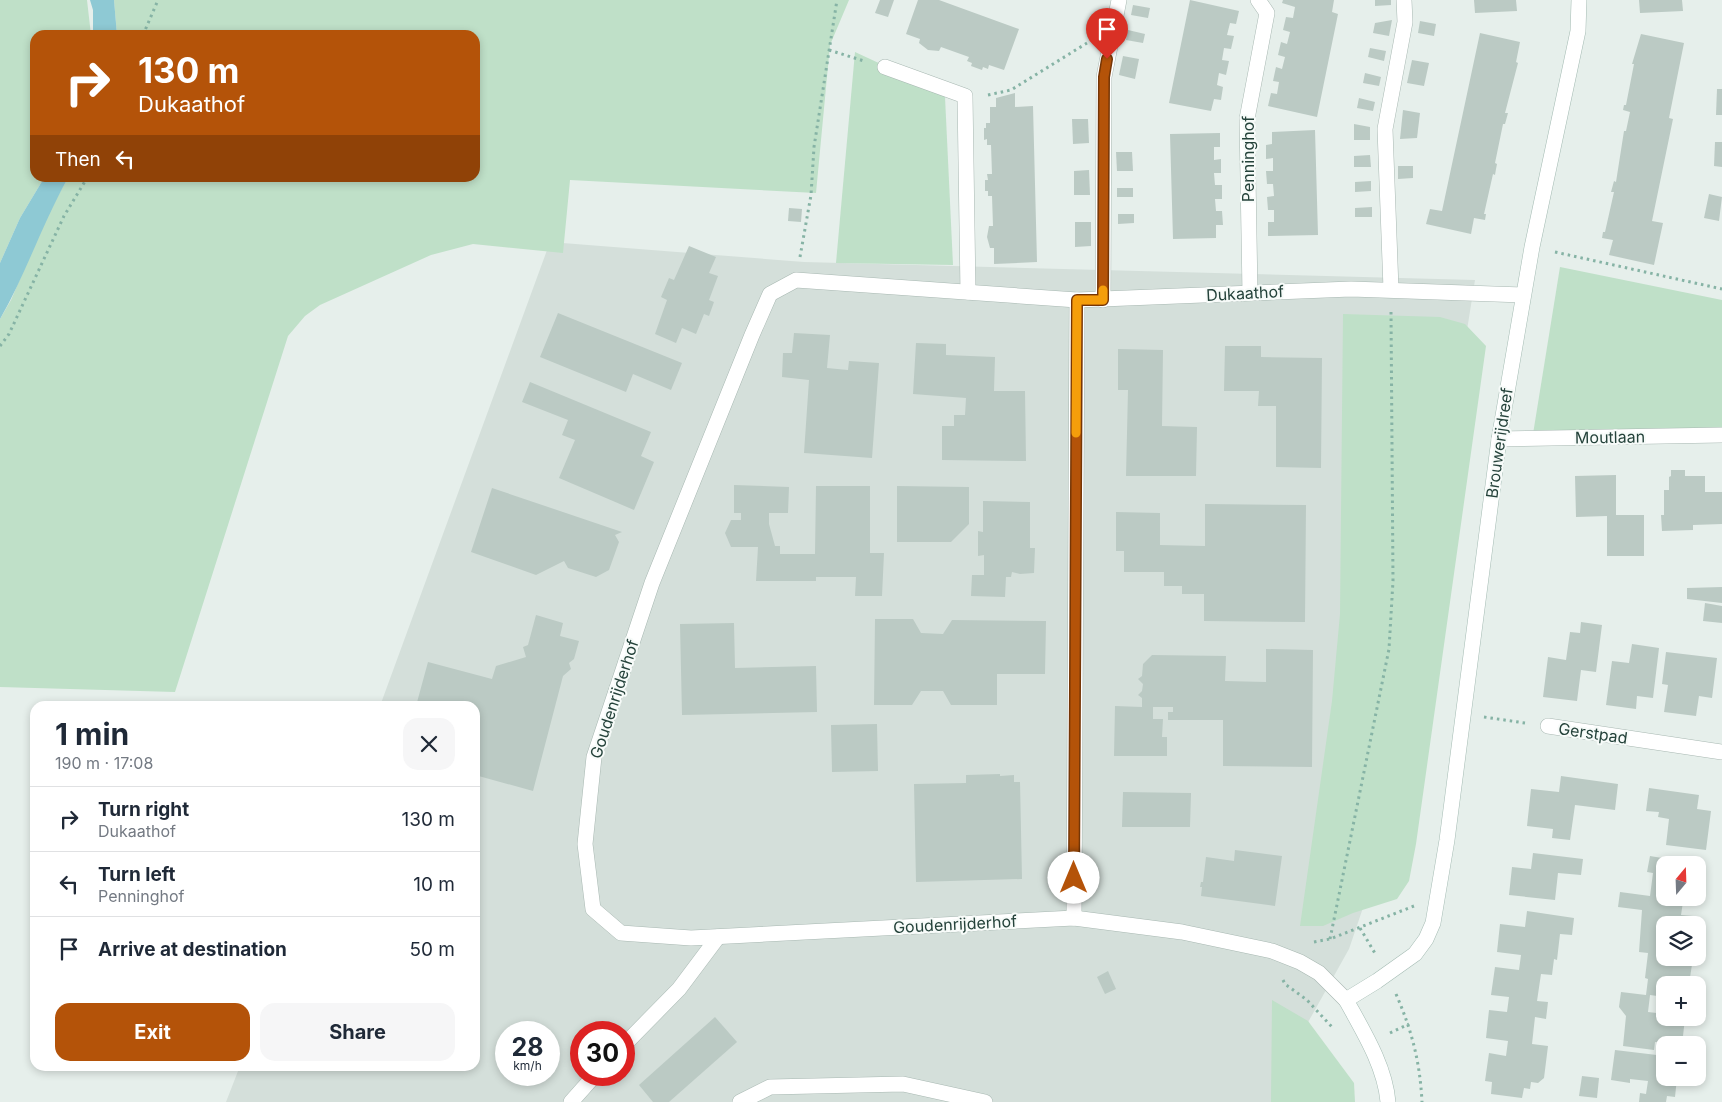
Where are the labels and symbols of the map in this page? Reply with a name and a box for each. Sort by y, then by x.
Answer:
pin [1086,8,1128,59]
street label: Penninghof [1238,116,1258,202]
street label: Dukaathof [1206,281,1285,305]
street label: Brouwerijdreef [1481,386,1517,500]
street label: Moutlaan [1575,426,1645,448]
street label: Goudenrijderhof [585,637,643,761]
street label: Gerstpad [1557,718,1629,748]
position arrow [1047,851,1099,903]
north arrow [1656,856,1706,906]
street label: Goudenrijderhof [893,911,1018,937]
speed limit sign: 30 [570,1021,635,1086]

